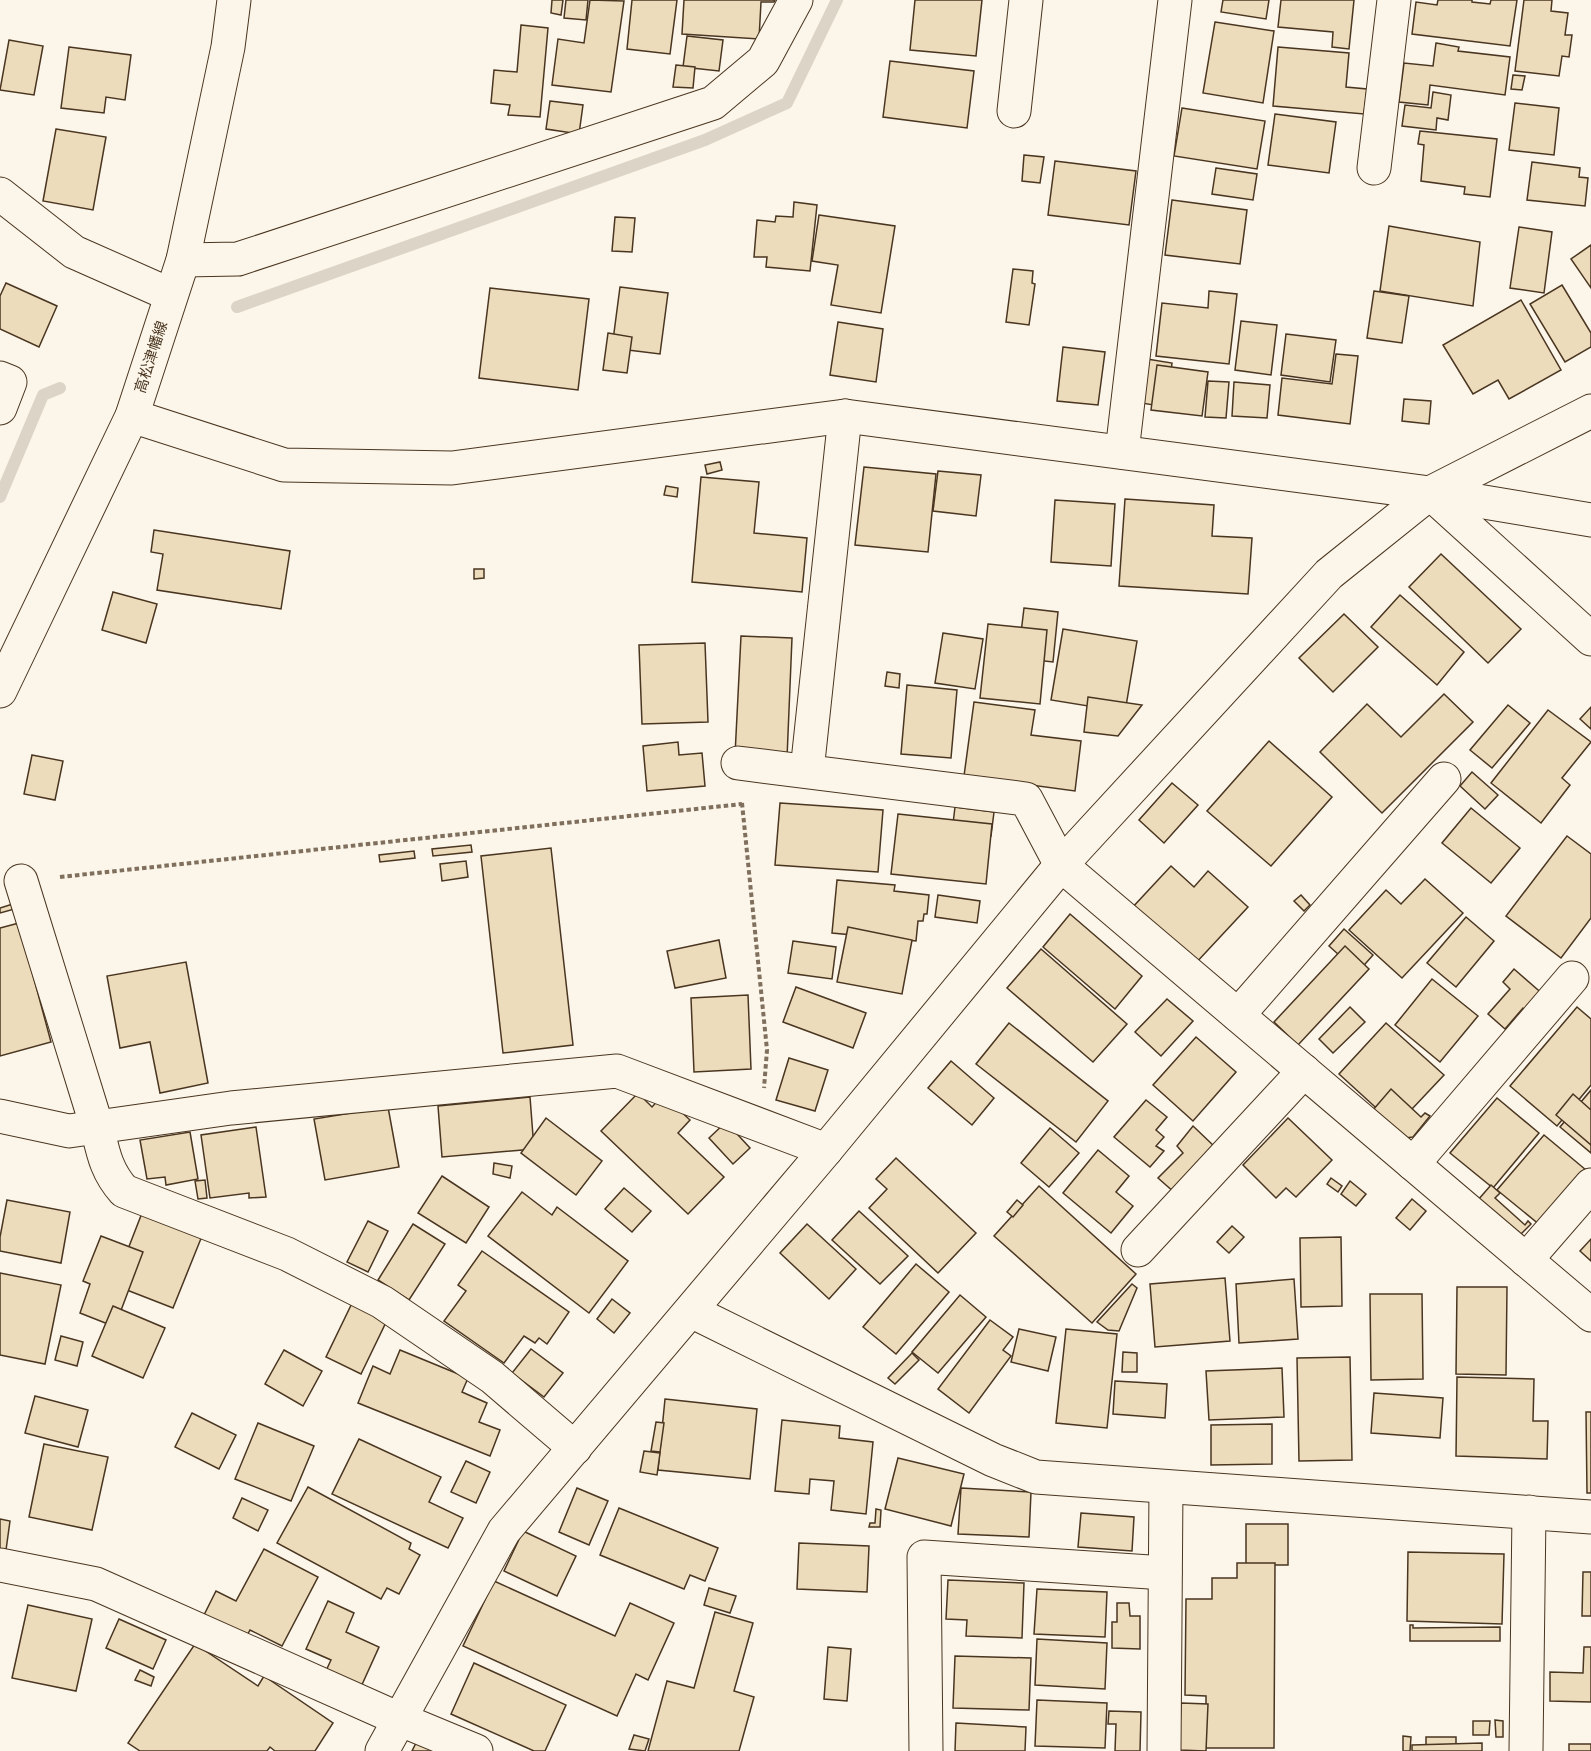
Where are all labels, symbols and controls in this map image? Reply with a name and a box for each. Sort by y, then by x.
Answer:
street label: 高松津幡線 [130,318,171,395]

